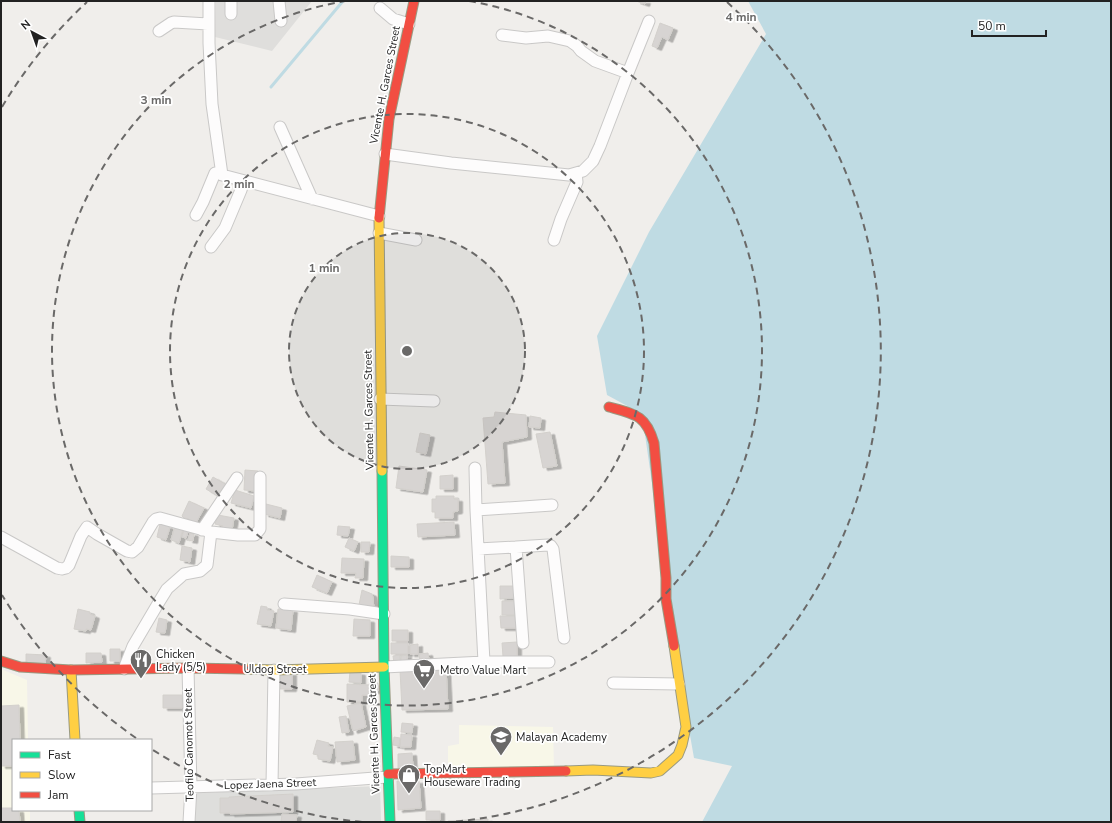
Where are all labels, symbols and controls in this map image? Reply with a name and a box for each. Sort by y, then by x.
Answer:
text: 4 min [725,9,757,25]
north arrow [12,12,52,52]
scale bar [972,12,1046,38]
text: N [18,16,34,33]
text: 50 m [978,18,1006,34]
street label: Vicente H. Garces Street [366,25,404,146]
text: 3 min [140,92,172,108]
text: 2 min [223,176,255,192]
text: 1 min [308,260,340,276]
centre of rings [400,344,414,358]
street label: Vicente H. Garces Street [360,350,378,471]
restaurant icon: Chicken Lady (5/5) [128,647,154,680]
place label: Chicken Lady (5/5) [156,647,206,675]
supermarket icon: Metro Value Mart [411,657,437,690]
street label: Uldog Street [243,662,307,677]
place label: Metro Value Mart [440,663,526,678]
street label: Vicente H. Garces Street [364,674,384,795]
street label: Teofilo Canomot Street [181,688,197,802]
school or university icon: Malayan Academy [488,724,514,757]
place label: Malayan Academy [516,730,607,745]
legend [12,739,152,811]
text: Fast [48,747,71,763]
shop icon: TopMart Houseware Trading [396,762,422,795]
place label: TopMart Houseware Trading [424,762,520,790]
text: Slow [48,767,76,783]
street label: Lopez Jaena Street [224,775,317,793]
text: Jam [47,787,69,803]

